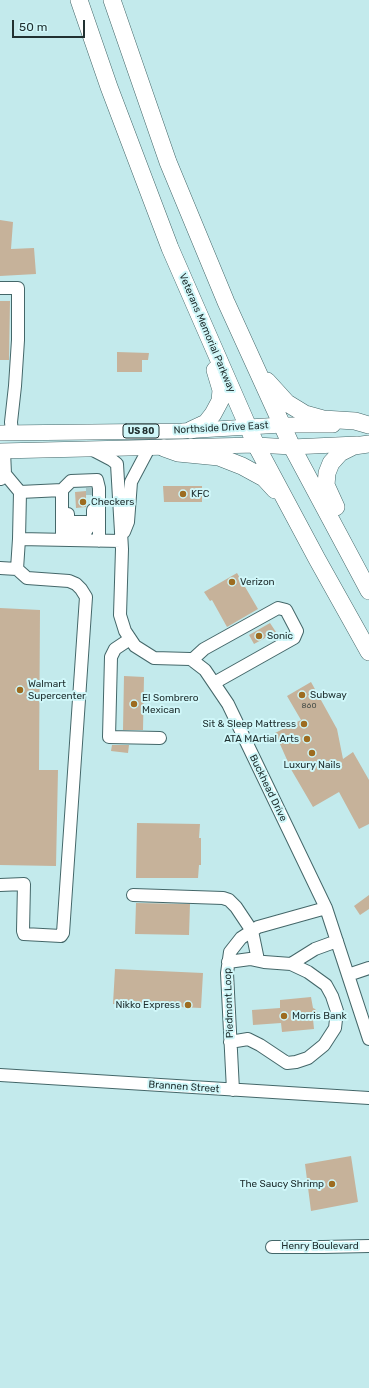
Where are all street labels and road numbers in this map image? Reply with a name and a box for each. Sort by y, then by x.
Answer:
street label: Veterans Memorial Parkway [176,272,238,394]
street label: Northside Drive East [173,420,269,436]
road number: US 80 [123,424,159,438]
street label: Buckhead Drive [247,753,289,823]
street label: Piedmont Loop [222,968,236,1038]
street label: Brannen Street [148,1079,220,1095]
street label: Henry Boulevard [281,1240,359,1252]

